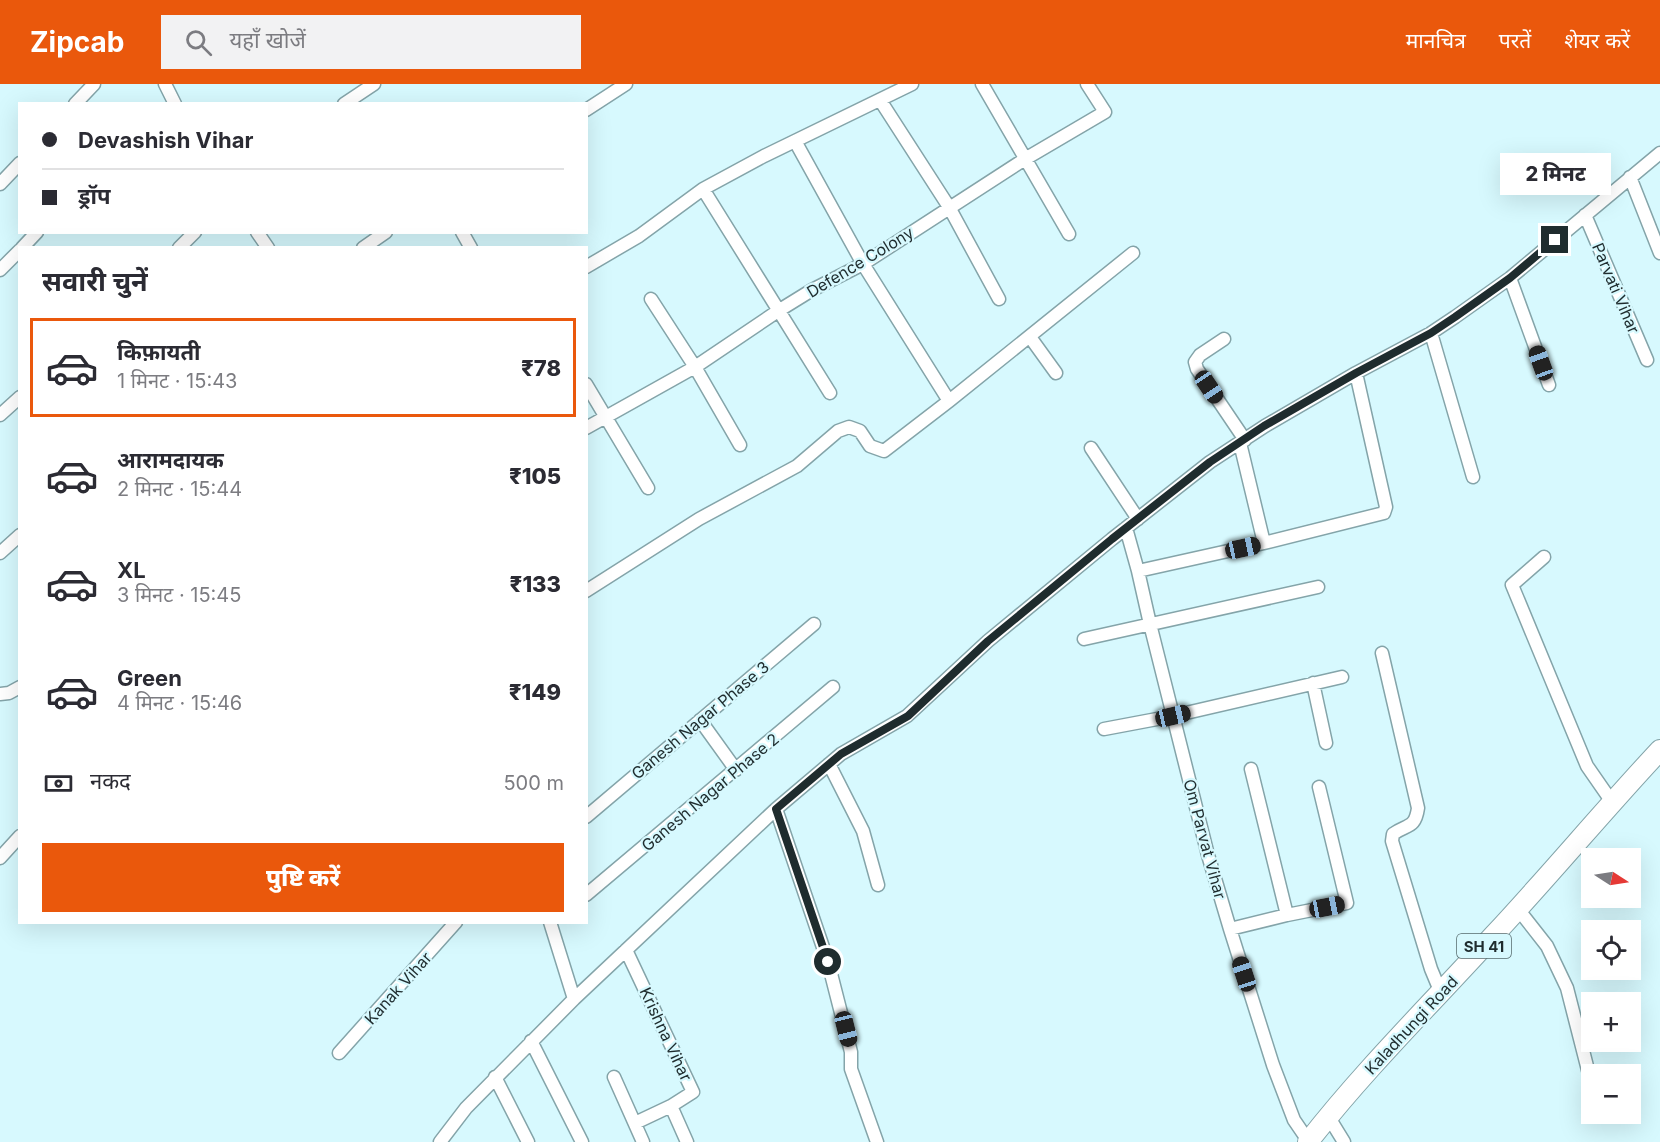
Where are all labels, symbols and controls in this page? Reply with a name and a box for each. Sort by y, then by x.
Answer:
search box [161,15,581,69]
text: Zipcab [30,25,125,59]
icon: search [182,26,215,59]
text: यहाँ खोजें [230,27,306,53]
text: मानचित्र [1406,28,1466,53]
text: परतें [1499,28,1531,53]
text: शेयर करें [1564,28,1630,53]
text: Devashish Vihar [78,127,253,153]
callout: 2 मिनट [1500,153,1610,195]
text: 2 मिनट [1525,162,1586,186]
text: ड्रॉप [78,183,111,209]
street label: Defence Colony [803,222,917,302]
route end [1541,226,1568,253]
street label: Parvati Vihar [1588,240,1644,336]
text: सवारी चुनें [42,265,148,298]
text: किफ़ायती [117,339,201,365]
icon: car [45,341,99,395]
car [1526,343,1556,383]
text: ₹78 [521,355,561,381]
car [1191,367,1227,407]
text: 1 मिनट · 15:43 [117,369,237,393]
text: आरामदायक [117,447,224,473]
icon: car [45,449,99,503]
text: ₹105 [509,463,561,489]
text: 2 मिनट · 15:44 [117,477,242,501]
car [1224,535,1262,561]
icon: car [45,557,99,611]
text: XL [117,557,146,583]
text: ₹133 [510,571,561,597]
text: 3 मिनट · 15:45 [117,583,241,607]
street label: Ganesh Nagar Phase 3 [627,657,773,783]
icon: car [45,665,99,719]
text: Green [117,665,182,691]
text: ₹149 [509,679,561,705]
text: 4 मिनट · 15:46 [117,691,242,715]
car [1153,703,1193,729]
street label: Ganesh Nagar Phase 2 [637,729,783,855]
icon: cash [42,767,75,800]
text: नकद [90,768,131,794]
text: 500 m [503,771,564,795]
street label: Om Parvat Vihar [1179,777,1231,901]
button: पुष्टि करें [42,843,564,912]
north arrow [1581,848,1641,908]
map controls [1581,848,1641,1124]
car [1308,895,1346,919]
button: locate [1581,920,1641,980]
road number: SH 41 [1457,934,1511,958]
street label: Kanak Vihar [360,948,436,1028]
route start [814,948,841,975]
car [1230,954,1258,994]
street label: Kaladhungi Road [1360,972,1462,1078]
street label: Krishna Vihar [636,984,696,1084]
button: + [1581,992,1641,1052]
car [833,1009,859,1049]
button: − [1581,1064,1641,1124]

